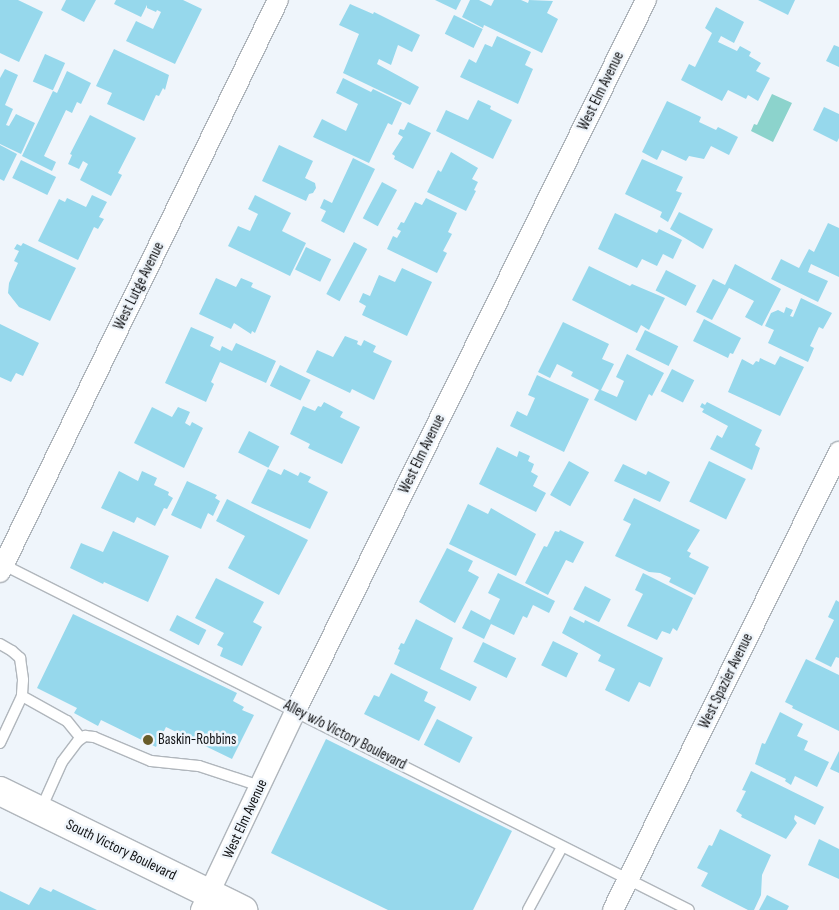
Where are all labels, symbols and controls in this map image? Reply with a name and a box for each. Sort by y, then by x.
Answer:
street label: West Elm Avenue [574,49,628,133]
street label: West Lutge Avenue [110,239,168,333]
street label: West Elm Avenue [395,412,449,496]
street label: West Spazier Avenue [695,630,757,732]
street label: Alley w/o Victory Boulevard [281,696,409,774]
place label: Baskin-Robbins [158,731,236,749]
marker: Baskin-Robbins [142,734,154,746]
street label: West Elm Avenue [219,776,271,862]
street label: South Victory Boulevard [63,815,179,885]

